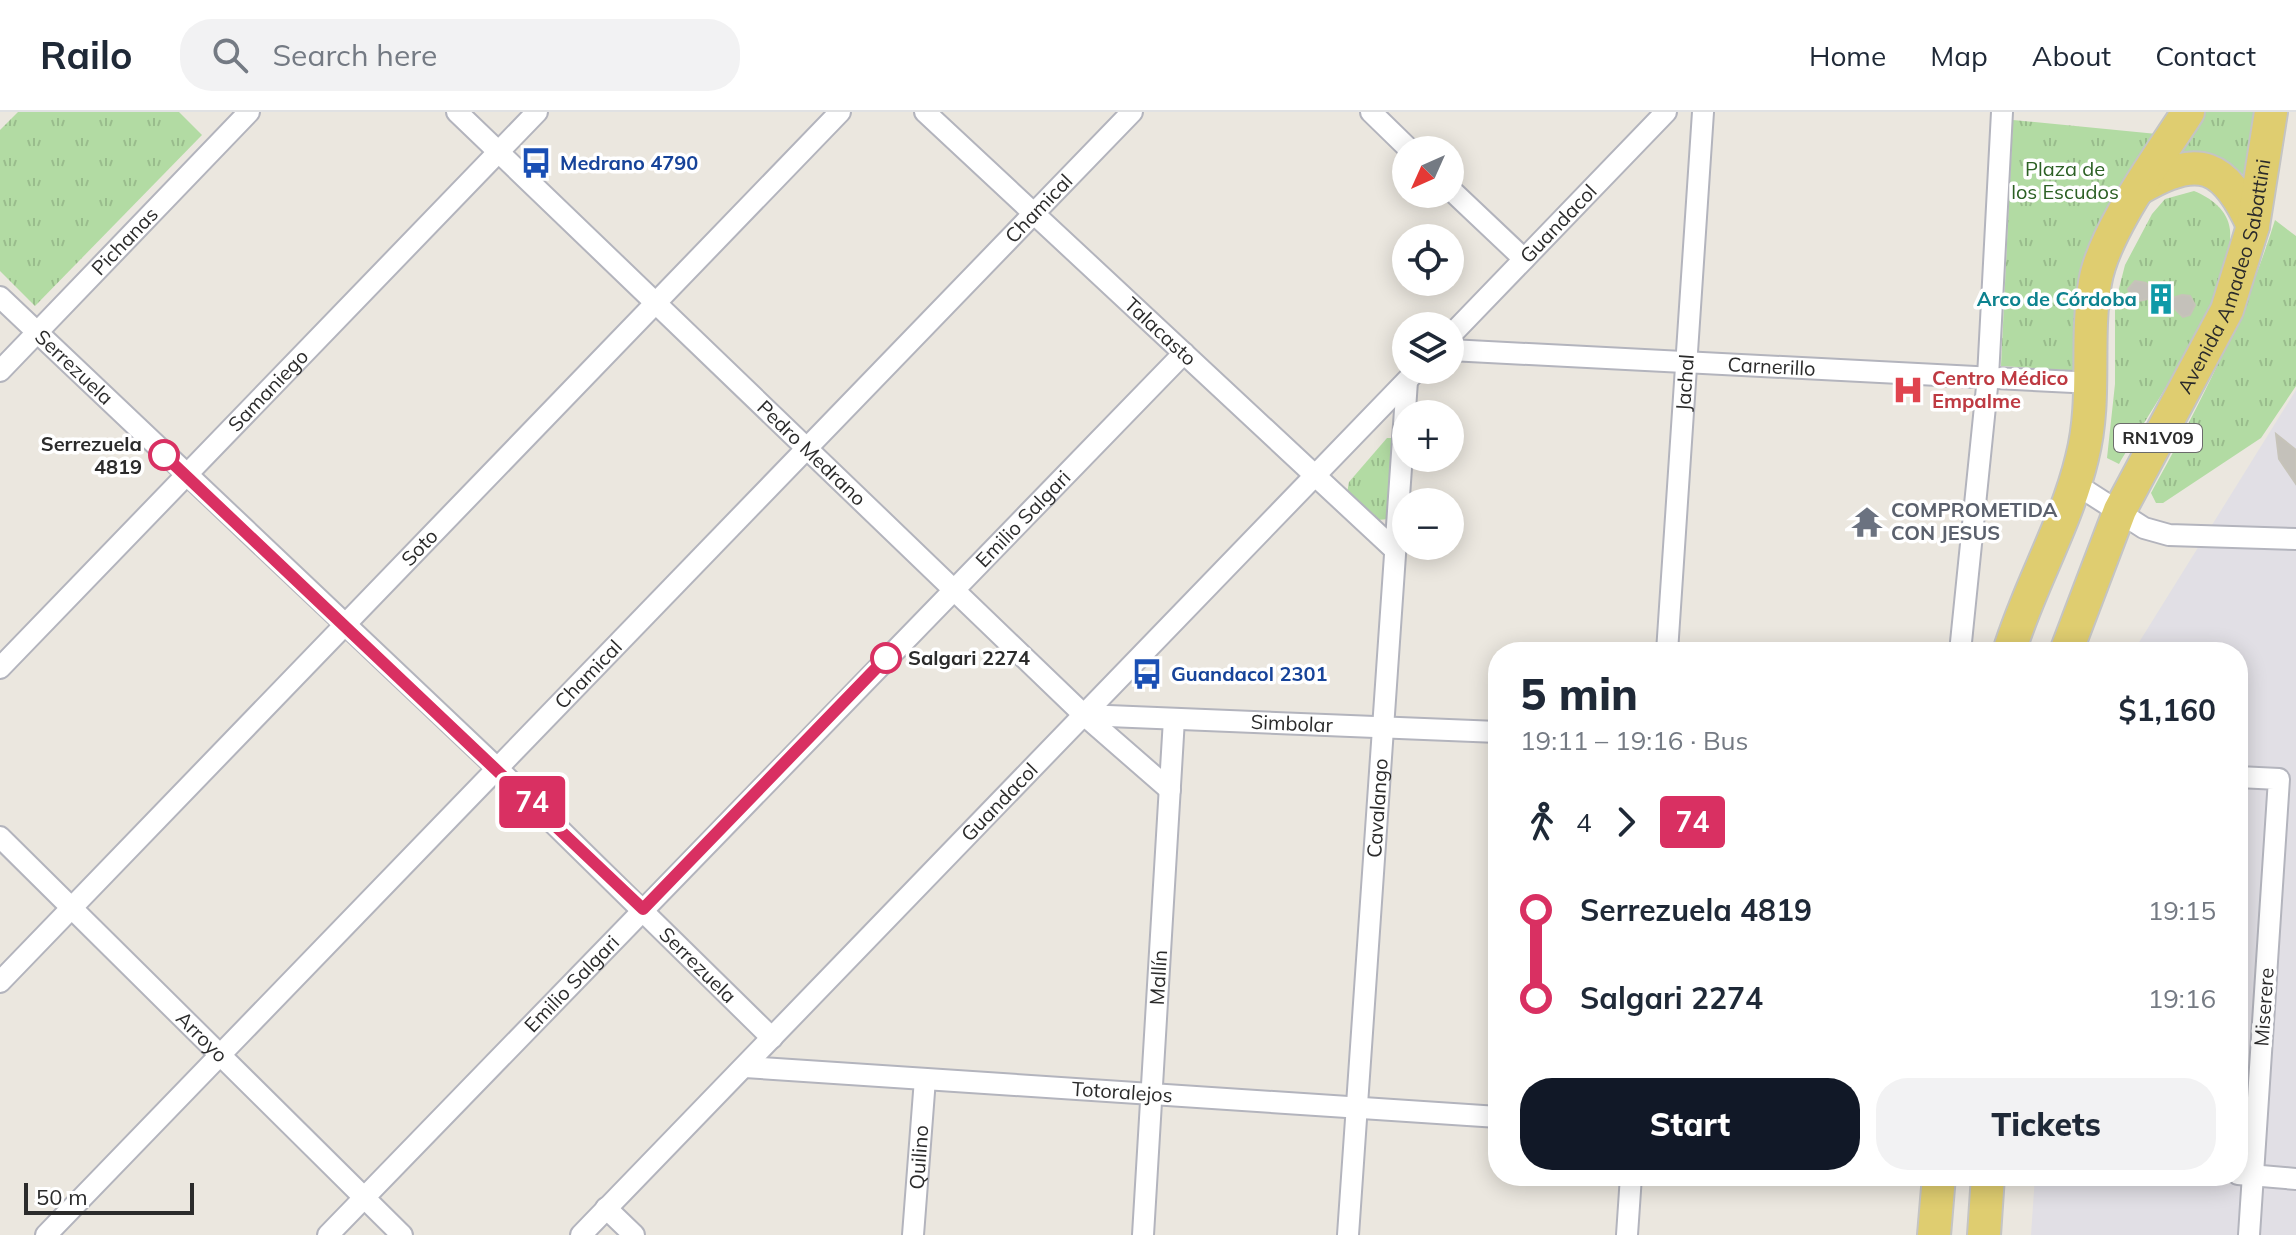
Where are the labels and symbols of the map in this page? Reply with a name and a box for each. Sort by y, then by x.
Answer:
north arrow [1392,136,1464,208]
bus stop icon: Medrano 4790 [519,146,553,180]
place label: Medrano 4790 [560,150,698,175]
park label: Plaza de los Escudos [2011,156,2119,204]
street label: Avenida Amadeo Sabattini [2172,157,2275,398]
street label: Chamical [999,168,1077,248]
street label: Guandacol [1514,179,1602,268]
street label: Pichanas [86,202,163,280]
building icon: Arco de Córdoba [2144,282,2178,316]
place label: Arco de Córdoba [1977,286,2137,311]
street label: Talacasto [1120,292,1202,371]
street label: Serrezuela [30,324,119,410]
street label: Samaniego [222,344,313,436]
street label: Carnerillo [1727,351,1816,381]
street label: Jachal [1670,353,1699,412]
place label: Centro Médico Empalme [1932,365,2068,413]
hospital icon: Centro Médico Empalme [1891,373,1925,407]
street label: Pedro Medrano [752,395,872,511]
road number: RN1V09 [2114,424,2202,452]
place label: Serrezuela 4819 [41,431,142,479]
marker: Serrezuela 4819 [149,440,179,470]
street label: Emilio Salgari [970,465,1075,572]
place label: COMPROMETIDA CON JESUS [1891,497,2058,545]
temple icon: COMPROMETIDA CON JESUS [1850,505,1884,539]
street label: Soto [396,523,443,571]
street label: Chamical [549,634,627,714]
marker: Salgari 2274 [871,643,901,673]
place label: Salgari 2274 [908,645,1030,670]
bus stop icon: Guandacol 2301 [1130,657,1164,691]
place label: Guandacol 2301 [1171,661,1327,686]
street label: Simbolar [1250,709,1334,737]
street label: Guandacol [955,757,1043,846]
street label: Cavalango [1361,757,1393,859]
line badge: 74 [496,776,568,828]
street label: Serrezuela [654,921,742,1008]
street label: Emilio Salgari [519,930,624,1037]
street label: Mallín [1144,949,1172,1006]
street label: Miserere [2248,967,2279,1047]
street label: Arroyo [171,1006,233,1067]
street label: Totoralejos [1071,1076,1173,1107]
street label: Quilino [904,1124,933,1190]
scale bar [24,1179,194,1215]

